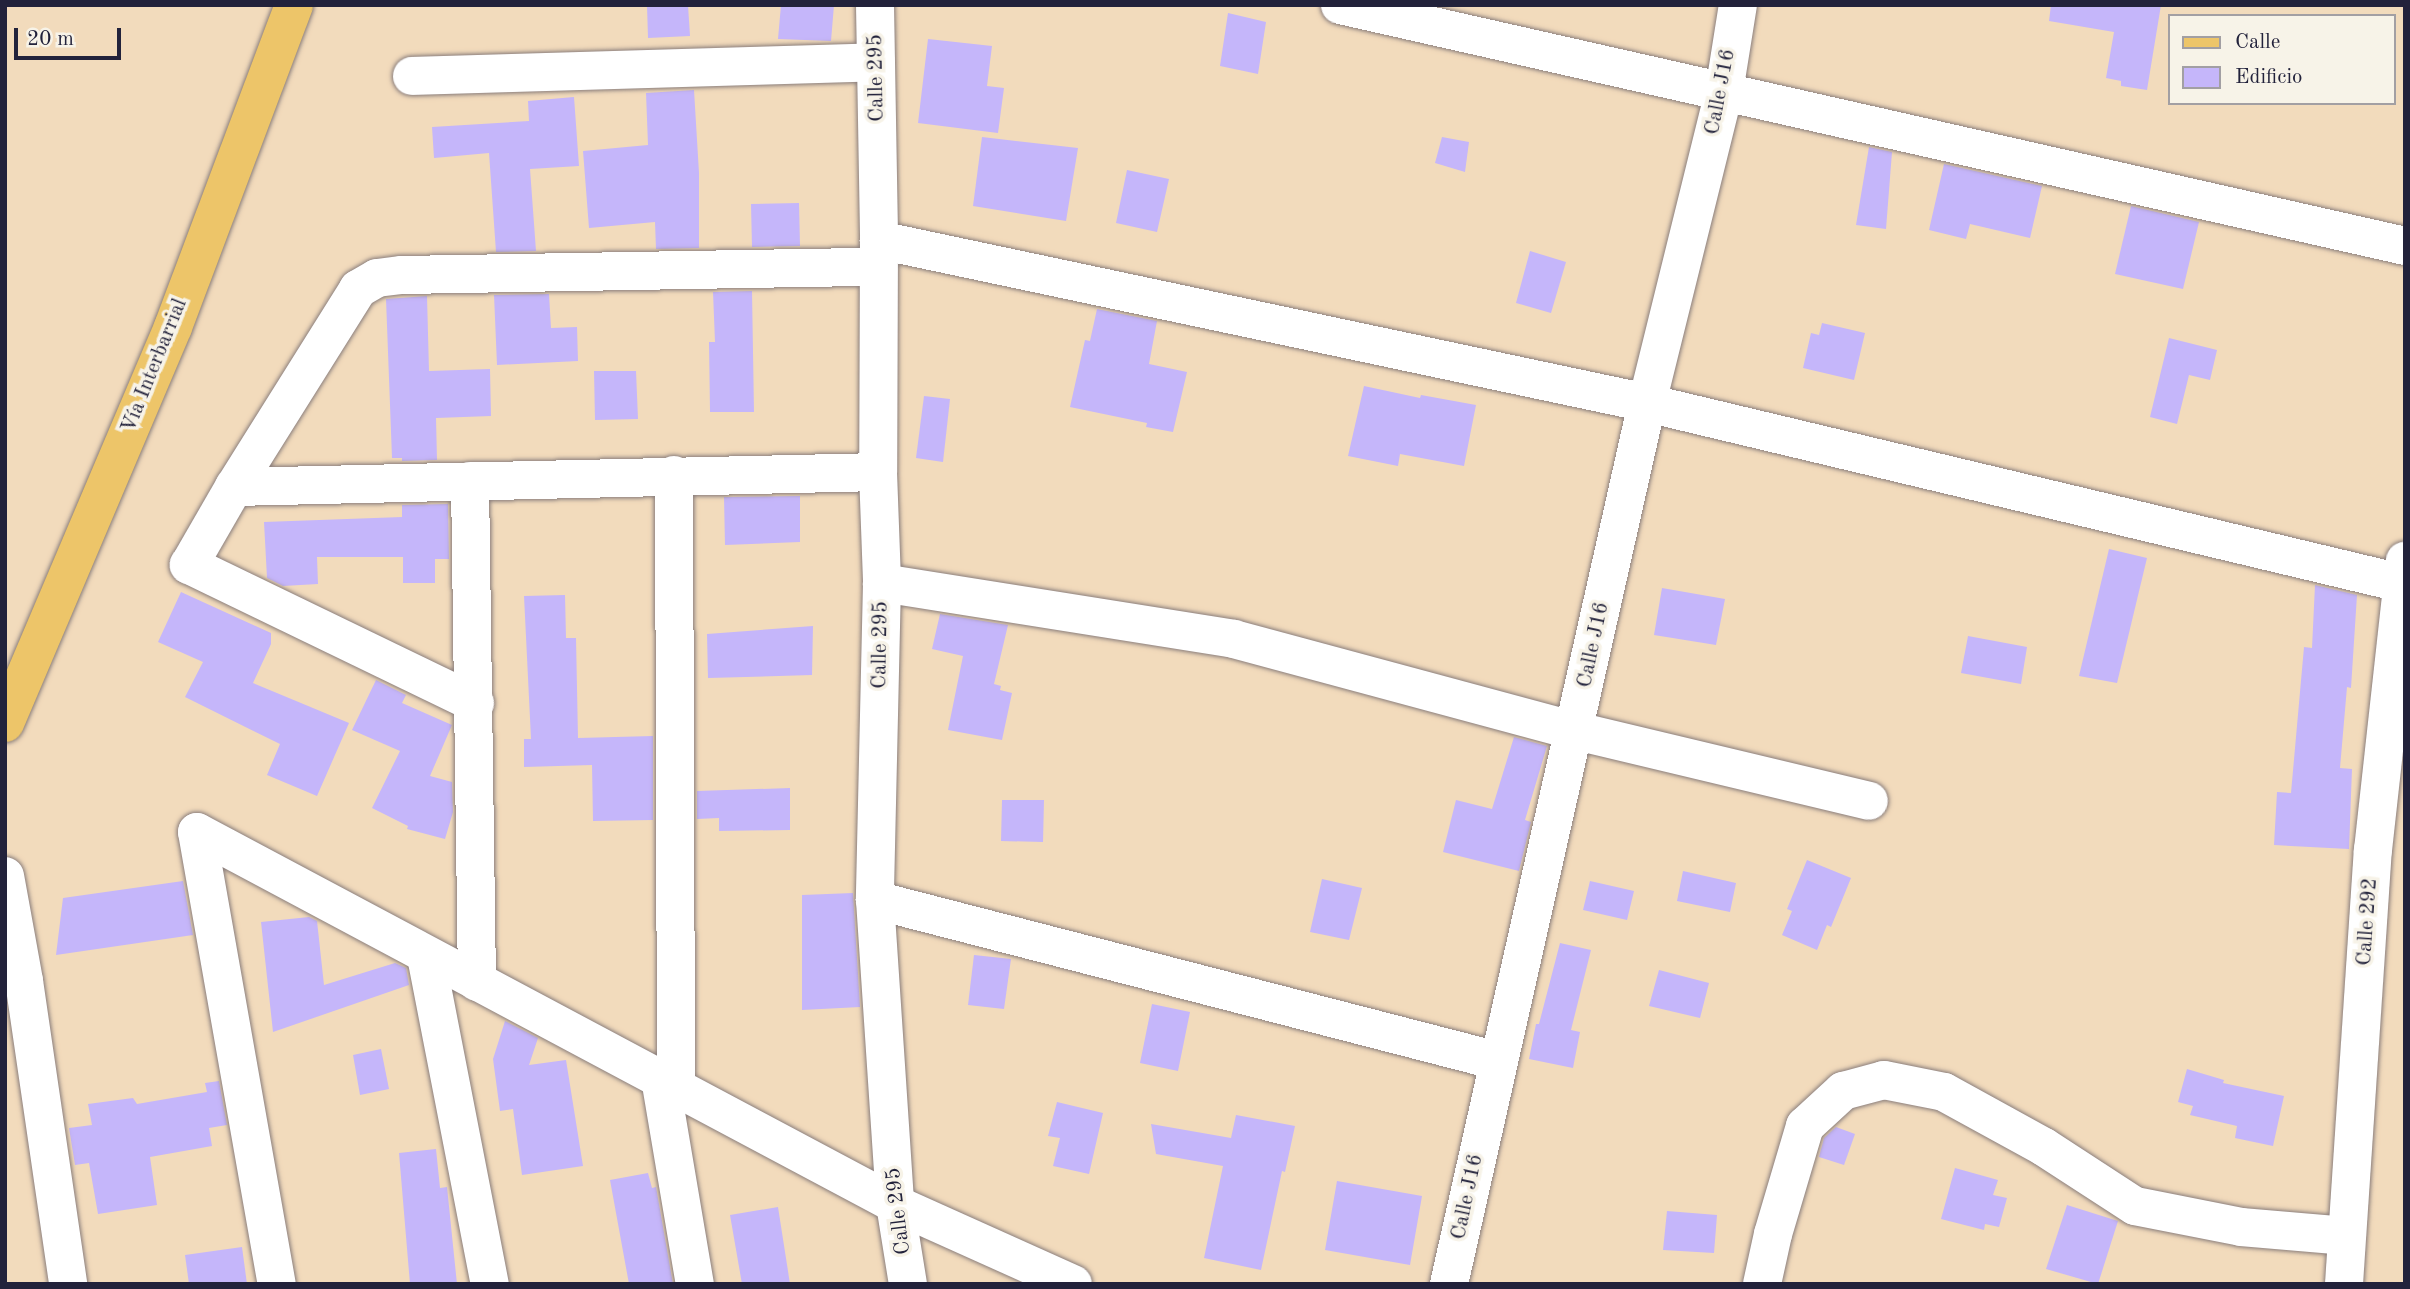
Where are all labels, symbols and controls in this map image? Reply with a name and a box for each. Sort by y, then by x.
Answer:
scale bar [18,14,124,58]
legend [2168,14,2396,105]
text: 20 m [27,29,74,50]
text: Calle [2235,32,2280,53]
street label: Calle 295 [864,34,890,122]
street label: Calle J16 [1700,47,1742,137]
text: Edificio [2235,67,2303,88]
street label: Vía Interbarrial [117,295,193,437]
street label: Calle J16 [1573,600,1615,690]
street label: Calle 295 [868,601,894,689]
street label: Calle 292 [2352,877,2384,967]
street label: Calle J16 [1447,1152,1489,1242]
street label: Calle 295 [881,1166,917,1256]

